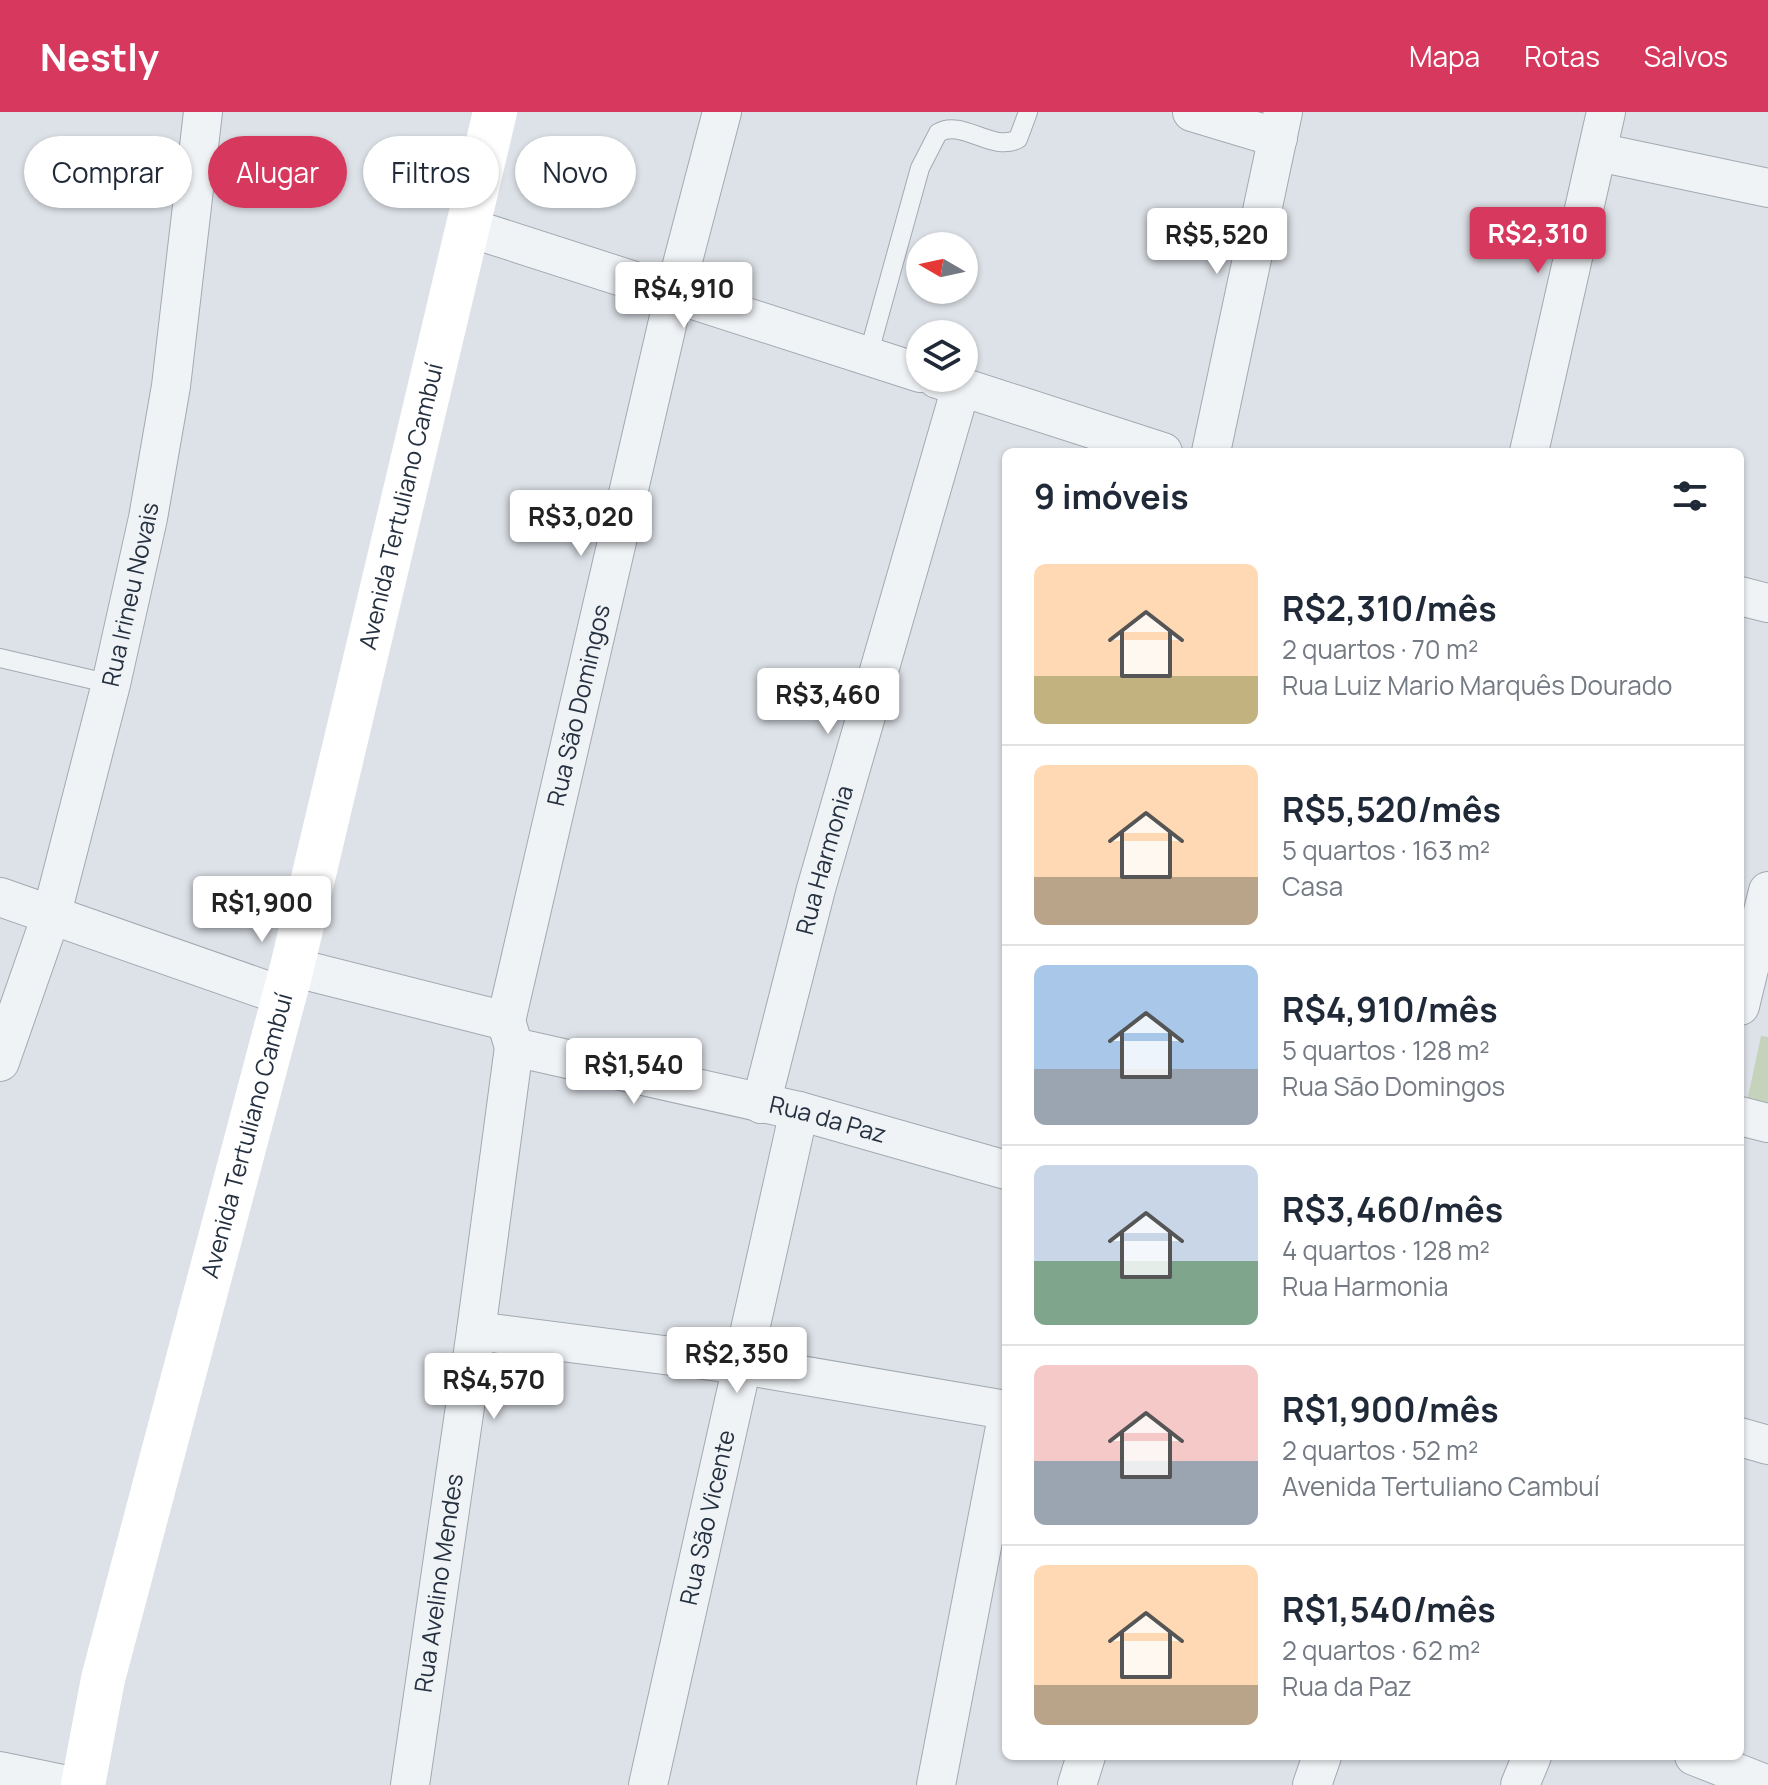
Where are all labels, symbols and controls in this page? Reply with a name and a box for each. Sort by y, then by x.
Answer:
text: Nestly [40,30,159,82]
text: Mapa [1409,37,1480,75]
text: Rotas [1524,37,1600,75]
text: Salvos [1644,37,1728,75]
chip: Comprar [24,136,192,208]
chip: Alugar [208,136,347,208]
chip: Filtros [363,136,499,208]
chip: Novo [515,136,636,208]
pin: R$2,310 [1464,207,1612,275]
pin: R$5,520 [1143,208,1291,276]
text: R$2,310 [1488,215,1588,251]
text: R$5,520 [1165,216,1269,252]
north arrow [906,232,978,304]
map controls [906,232,978,392]
pin: R$4,910 [610,262,758,330]
text: R$4,910 [633,270,735,306]
button: layers [906,320,978,392]
street label: Avenida Tertuliano Cambuí [350,359,450,653]
text: 9 imóveis [1034,473,1189,519]
icon: filters [1668,474,1712,518]
pin: R$3,020 [507,490,655,558]
text: R$3,020 [528,498,634,534]
street label: Rua Irineu Novais [93,500,165,689]
text: R$2,310/mês [1282,585,1497,631]
icon: home [1098,596,1194,692]
street label: Rua São Domingos [538,601,617,809]
text: 2 quartos · 70 m² [1282,631,1478,667]
text: Rua Luiz Mario Marquês Dourado [1282,667,1672,703]
pin: R$3,460 [754,668,902,736]
text: R$3,460 [775,676,881,712]
street label: Rua Harmonia [787,781,860,938]
text: R$5,520/mês [1282,786,1501,832]
icon: home [1098,797,1194,893]
text: 5 quartos · 163 m² [1282,832,1490,868]
text: Casa [1282,868,1343,904]
pin: R$1,900 [188,876,336,944]
text: R$1,900 [211,884,313,920]
text: R$4,910/mês [1282,986,1498,1032]
street label: Avenida Tertuliano Cambuí [192,989,299,1281]
icon: home [1098,997,1194,1093]
text: 5 quartos · 128 m² [1282,1032,1490,1068]
pin: R$1,540 [560,1038,708,1106]
text: R$1,540 [584,1046,684,1082]
text: Rua São Domingos [1282,1068,1505,1104]
street label: Rua da Paz [766,1087,890,1150]
text: R$3,460/mês [1282,1186,1503,1232]
icon: home [1098,1197,1194,1293]
text: 4 quartos · 128 m² [1282,1232,1490,1268]
text: Rua Harmonia [1282,1268,1448,1304]
pin: R$2,350 [663,1327,811,1395]
text: R$2,350 [685,1335,789,1371]
pin: R$4,570 [420,1353,568,1421]
text: R$4,570 [443,1361,545,1397]
text: R$1,900/mês [1282,1386,1499,1432]
icon: home [1098,1397,1194,1493]
street label: Rua São Vicente [671,1427,742,1608]
text: 2 quartos · 52 m² [1282,1432,1479,1468]
text: Avenida Tertuliano Cambuí [1282,1468,1600,1504]
street label: Rua Avelino Mendes [406,1471,470,1695]
text: R$1,540/mês [1282,1586,1496,1632]
icon: home [1098,1597,1194,1693]
text: 2 quartos · 62 m² [1282,1632,1480,1668]
text: Rua da Paz [1282,1668,1412,1704]

